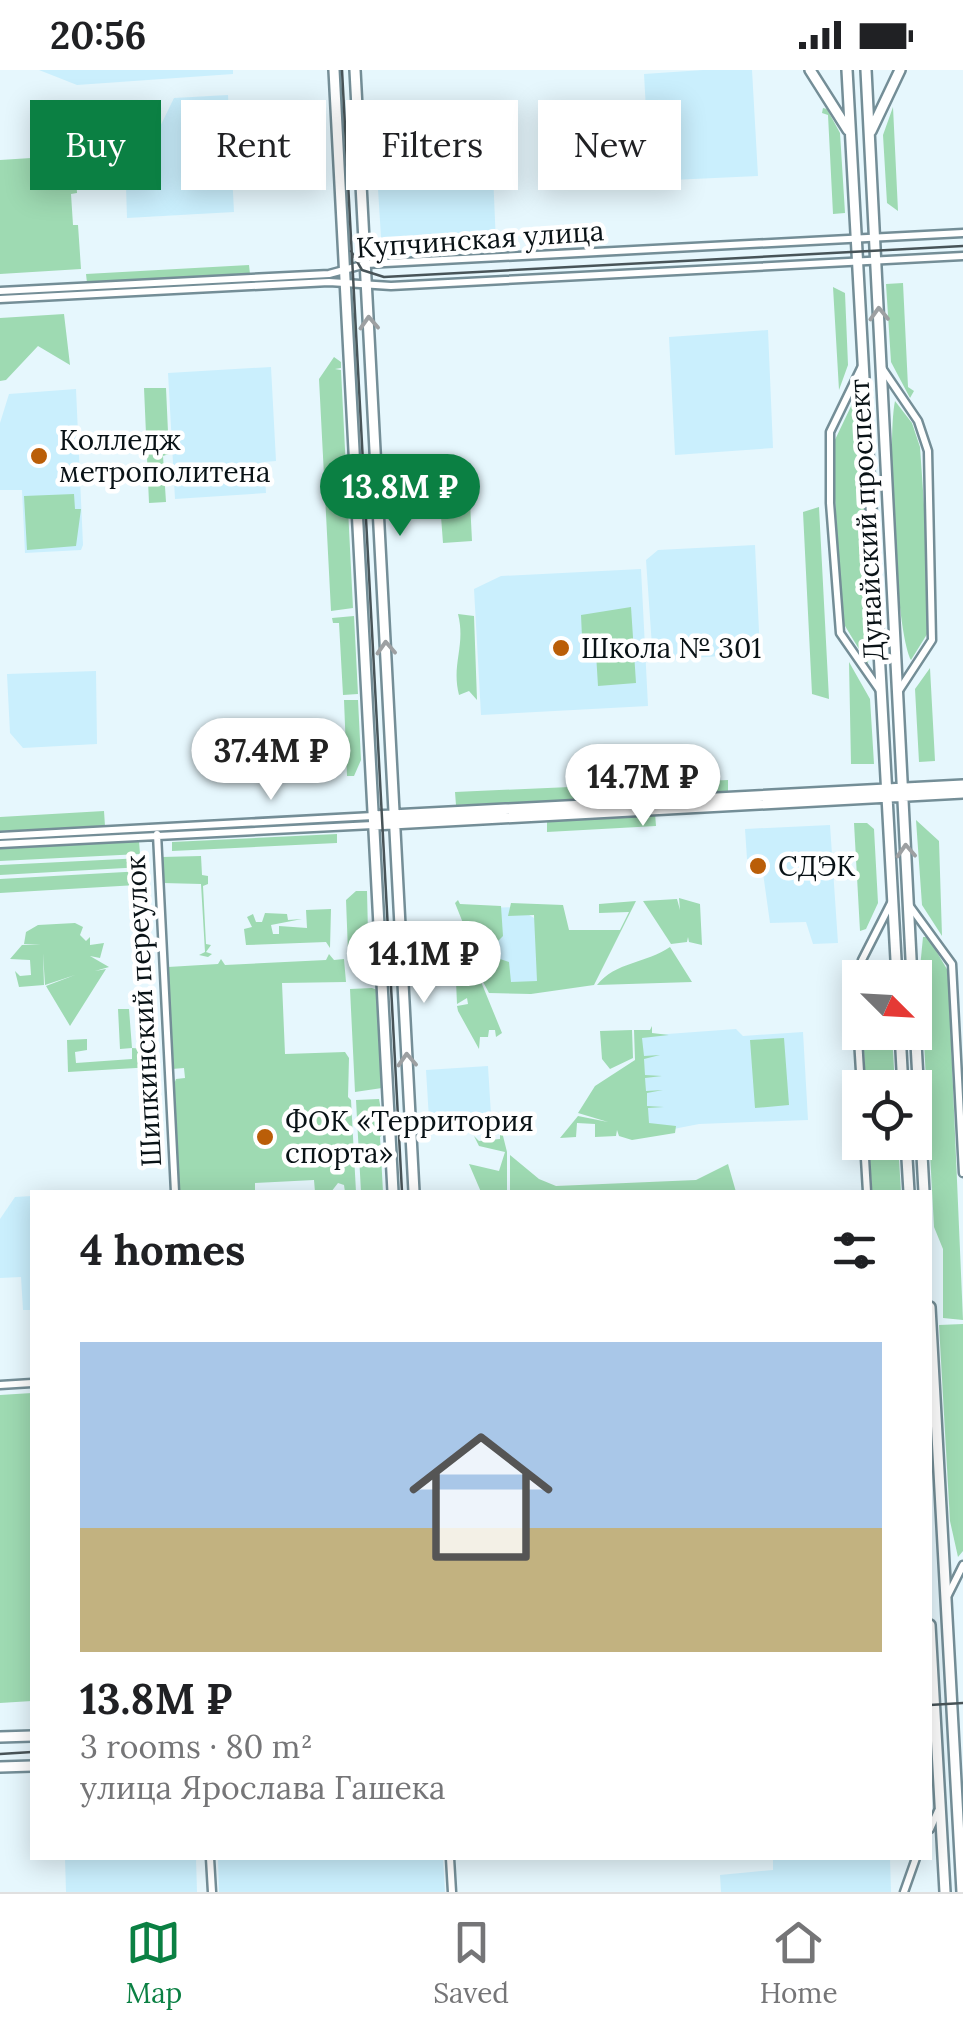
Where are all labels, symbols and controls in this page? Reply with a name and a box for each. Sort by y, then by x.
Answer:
text: 20:56 [50,11,146,59]
chip: Buy [30,100,161,190]
chip: Rent [181,100,326,190]
chip: Filters [346,100,518,190]
chip: New [538,100,681,190]
street label: Купчинская улица [355,212,605,266]
one-way arrow [869,305,890,321]
one-way arrow [359,314,380,330]
street label: Дунайский проспект [841,378,891,662]
place label: Колледж метрополитена [59,422,270,490]
marker: Колледж метрополитена [28,445,50,467]
pin: 13.8M ₽ [308,454,492,539]
text: 13.8M ₽ [342,466,458,507]
place label: Школа № 301 [581,630,762,666]
marker: Школа № 301 [550,637,572,659]
one-way arrow [376,639,397,655]
pin: 37.4M ₽ [179,718,363,803]
text: 37.4M ₽ [213,730,329,771]
pin: 14.7M ₽ [551,744,735,829]
text: 14.7M ₽ [587,756,699,797]
one-way arrow [896,842,917,858]
place label: СДЭК [778,848,855,884]
street label: Шипкинский переулок [117,854,169,1168]
marker: СДЭК [747,855,769,877]
pin: 14.1M ₽ [332,921,516,1006]
text: 14.1M ₽ [369,933,479,974]
north arrow [842,960,932,1050]
map controls [842,960,932,1160]
one-way arrow [397,1052,418,1068]
button: locate [842,1070,932,1160]
place label: ФОК «Территория спорта» [285,1103,534,1171]
marker: ФОК «Территория спорта» [254,1126,276,1148]
text: 4 homes [80,1223,245,1277]
icon: filters [827,1223,882,1278]
icon: home [391,1407,571,1587]
text: 13.8M ₽ [80,1672,232,1726]
text: 3 rooms · 80 m² [80,1726,313,1767]
text: улица Ярослава Гашека [80,1767,446,1808]
tab: Map [125,1915,182,2011]
tab: Saved [433,1915,509,2011]
tab: Home [760,1915,838,2011]

